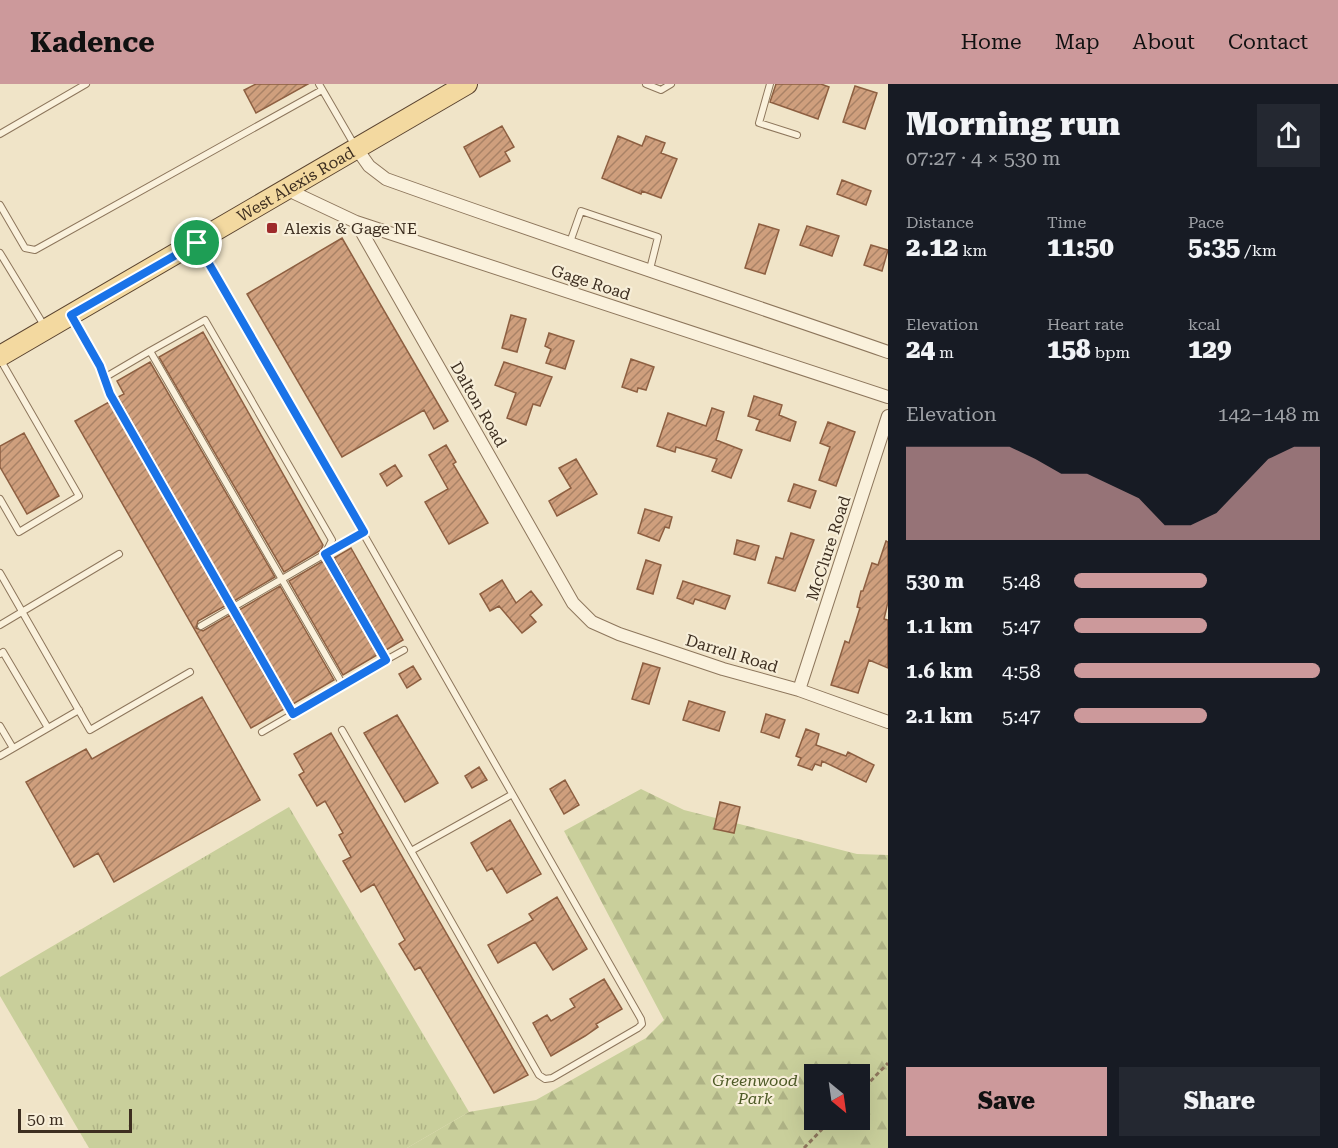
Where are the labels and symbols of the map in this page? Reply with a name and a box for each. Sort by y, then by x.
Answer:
street label: West Alexis Road [234,143,358,226]
pin [171,217,222,268]
place label: Alexis & Gage NE [284,219,417,238]
marker: Alexis & Gage NE [265,221,279,235]
street label: Gage Road [549,261,633,304]
street label: Dalton Road [447,358,511,450]
street label: McClure Road [803,493,854,603]
street label: Darrell Road [683,630,780,677]
north arrow [804,1064,870,1130]
park label: Greenwood Park [712,1071,798,1108]
scale bar [18,1106,132,1134]

